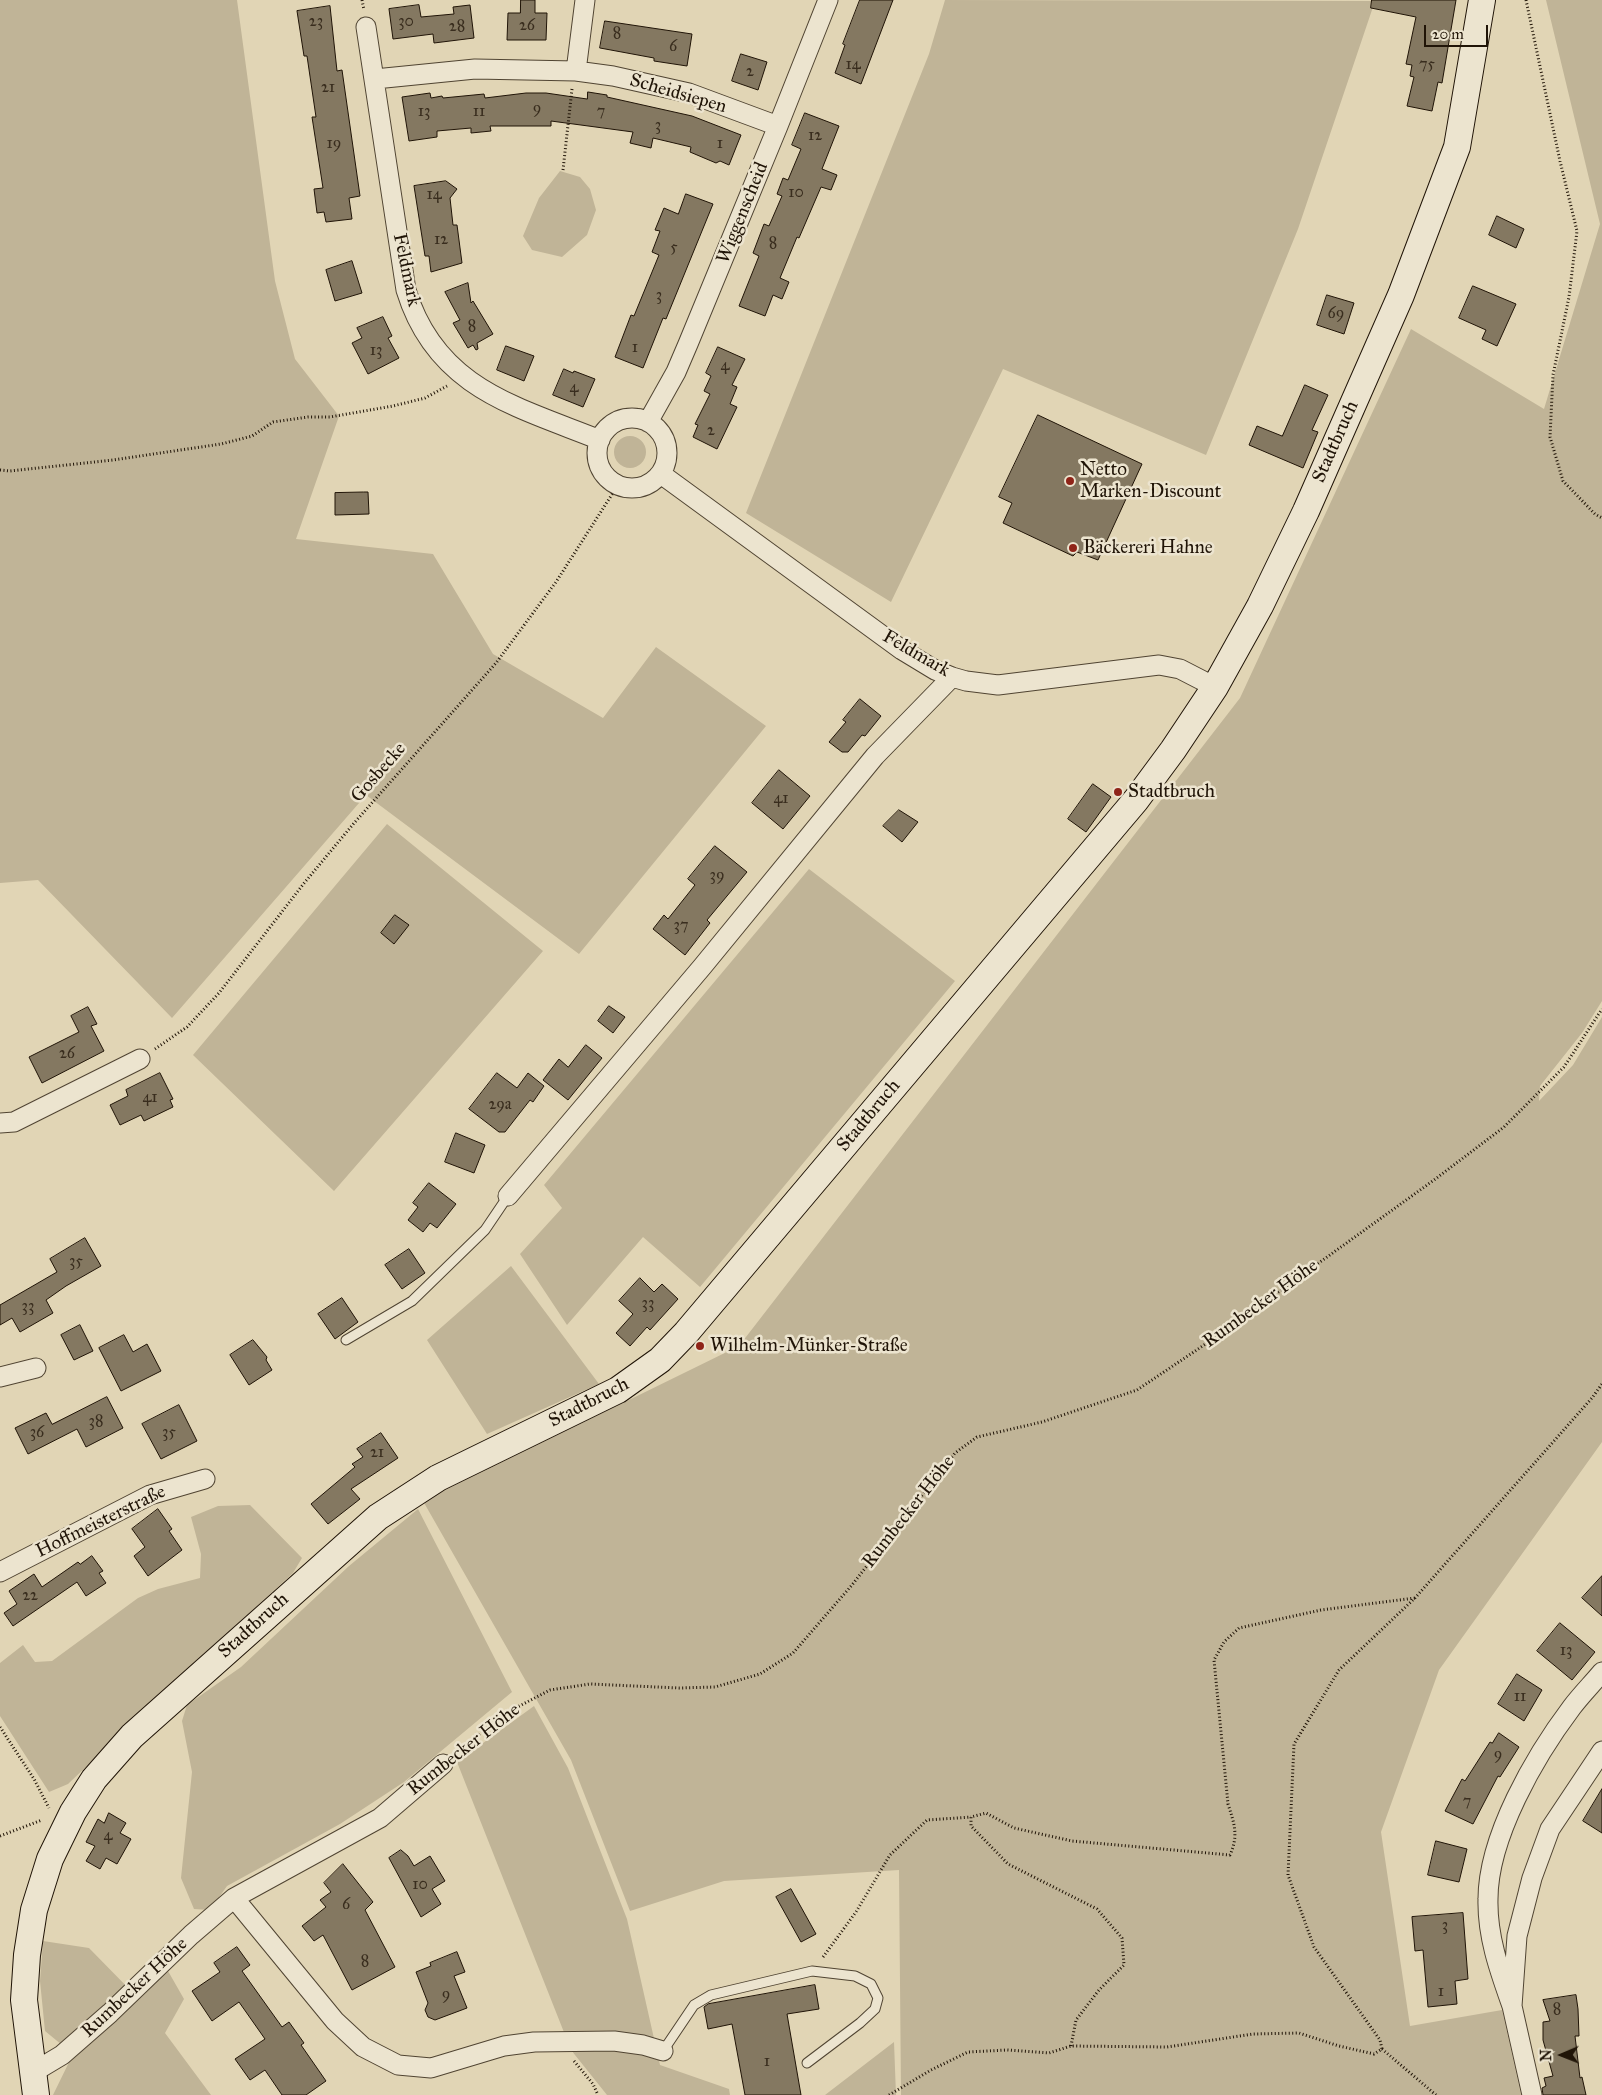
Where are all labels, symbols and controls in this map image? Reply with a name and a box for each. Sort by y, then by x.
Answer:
house number: 23 [309,12,323,32]
house number: 30 [398,12,414,32]
scale bar [1427,15,1491,47]
house number: 26 [519,16,535,36]
house number: 28 [449,17,465,37]
house number: 8 [613,24,621,44]
text: 20 m [1432,25,1464,43]
house number: 6 [669,37,677,57]
house number: 14 [845,55,861,75]
house number: 75 [1419,55,1435,75]
house number: 2 [746,62,754,82]
street label: Scheidsiepen [627,69,729,119]
house number: 21 [321,78,335,98]
house number: 9 [533,99,541,119]
house number: 13 [418,102,430,122]
house number: 11 [473,102,485,122]
house number: 7 [597,102,605,122]
house number: 3 [655,116,661,136]
house number: 12 [808,126,822,146]
house number: 19 [327,134,341,154]
house number: 1 [717,134,723,154]
street label: Wiggenscheid [712,159,774,267]
house number: 10 [788,183,804,203]
house number: 14 [426,185,442,205]
house number: 12 [434,230,448,250]
street label: Feldmark [387,231,425,309]
house number: 8 [769,234,777,254]
house number: 5 [670,238,678,258]
house number: 3 [656,286,662,306]
house number: 69 [1328,304,1344,324]
house number: 8 [468,317,476,337]
house number: 1 [632,338,638,358]
house number: 13 [370,341,382,361]
house number: 4 [721,356,729,376]
house number: 4 [570,378,578,398]
street label: Stadtbruch [1308,398,1364,486]
house number: 2 [707,421,715,441]
place label: Netto Marken-Discount [1080,459,1221,503]
marker: Netto Marken-Discount [1064,475,1076,487]
place label: Bäckereri Hahne [1083,537,1213,559]
marker: Bäckereri Hahne [1067,542,1079,554]
street label: Feldmark [878,626,954,682]
street label: Gosbecke [347,738,411,808]
place label: Stadtbruch [1128,781,1215,803]
marker: Stadtbruch [1112,786,1124,798]
house number: 41 [773,789,789,809]
house number: 39 [710,866,724,886]
house number: 37 [674,916,688,936]
house number: 26 [59,1044,75,1064]
street label: Stadtbruch [832,1075,906,1157]
house number: 41 [142,1088,158,1108]
house number: 29a [488,1095,512,1115]
house number: 35 [69,1252,83,1272]
street label: Rumbecker Höhe [1199,1255,1323,1353]
house number: 33 [642,1294,654,1314]
house number: 33 [22,1297,34,1317]
place label: Wilhelm-Münker-Straße [710,1335,908,1357]
marker: Wilhelm-Münker-Straße [694,1340,706,1352]
street label: Stadtbruch [545,1373,633,1433]
house number: 38 [89,1412,103,1432]
house number: 36 [30,1423,44,1443]
house number: 35 [162,1423,176,1443]
house number: 21 [370,1443,384,1463]
street label: Rumbecker Höhe [858,1451,960,1573]
street label: Hoffmeisterstraße [32,1481,170,1563]
house number: 22 [22,1586,38,1606]
street label: Stadtbruch [214,1588,294,1664]
house number: 13 [1560,1641,1572,1661]
house number: 11 [1514,1687,1526,1707]
street label: Rumbecker Höhe [403,1699,525,1801]
house number: 9 [1494,1745,1502,1765]
house number: 7 [1463,1792,1471,1812]
house number: 4 [104,1826,112,1846]
house number: 10 [412,1875,428,1895]
house number: 6 [342,1895,350,1915]
house number: 3 [1442,1916,1448,1936]
street label: Rumbecker Höhe [77,1933,193,2043]
house number: 8 [361,1952,369,1972]
house number: 1 [1438,1982,1444,2002]
house number: 9 [442,1985,450,2005]
house number: 8 [1553,2000,1561,2020]
north arrow [1537,2030,1587,2080]
text: N [1538,2049,1555,2061]
house number: 1 [764,2052,770,2072]

